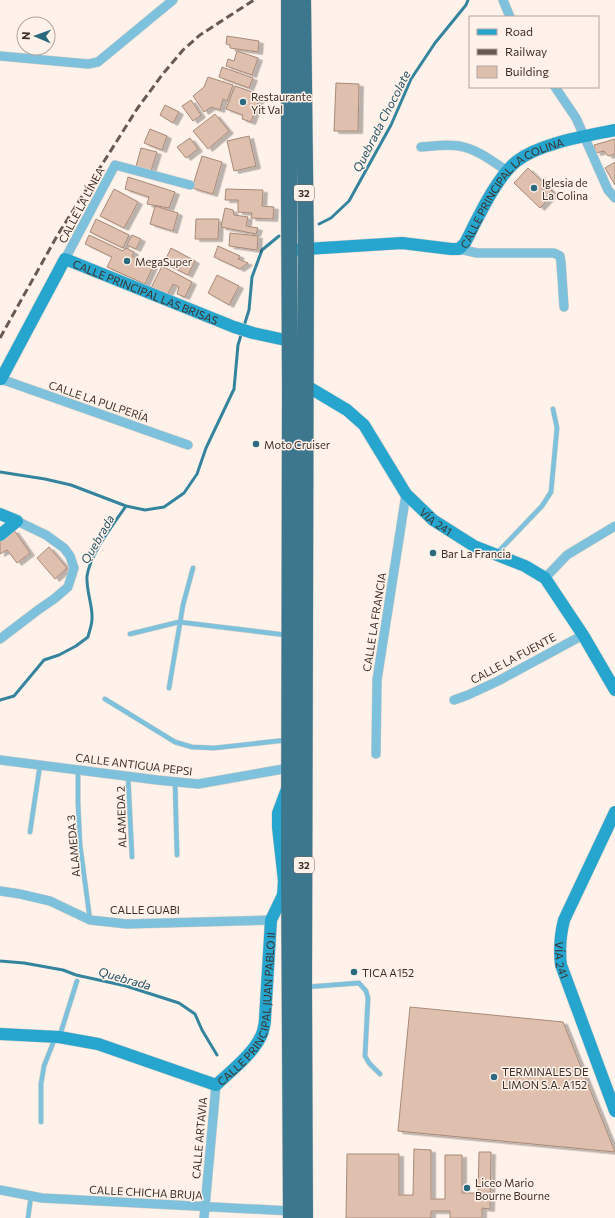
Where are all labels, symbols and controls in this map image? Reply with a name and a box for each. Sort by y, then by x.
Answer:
north arrow [16,16,56,56]
legend [469,16,599,88]
text: Road [505,24,533,38]
text: N [19,31,32,40]
text: Railway [505,44,547,58]
text: Building [505,64,549,78]
water label: Quebrada Chocolate [349,67,413,174]
place label: Restaurante Yit Val [251,90,312,116]
marker: Restaurante Yit Val [238,97,248,107]
street label: CALLE PRINCIPAL LA COLINA [457,135,565,251]
street label: CALLE LA LÍNEA [55,164,107,245]
place label: Iglesia de La Colina [542,176,588,202]
marker: Iglesia de La Colina [529,183,539,193]
road number: 32 [294,185,314,201]
place label: MegaSuper [135,255,193,268]
street label: CALLE PRINCIPAL LAS BRISAS [71,256,220,327]
marker: MegaSuper [122,256,132,266]
street label: CALLE LA PULPERÍA [47,377,151,424]
place label: Moto Cruiser [264,438,331,451]
marker: Moto Cruiser [251,439,261,449]
street label: VÍA 241 [417,505,455,537]
water label: Quebrada [77,512,117,566]
place label: Bar La Francia [441,547,511,560]
marker: Bar La Francia [428,548,438,558]
street label: CALLE LA FRANCIA [360,571,388,672]
street label: CALLE LA FUENTE [468,630,558,686]
street label: CALLE ANTIGUA PEPSI [75,750,193,778]
street label: ALAMEDA 2 [113,786,129,848]
street label: ALAMEDA 3 [64,814,82,878]
road number: 32 [294,857,314,873]
street label: CALLE GUABI [110,903,180,916]
street label: CALLE PRINCIPAL JUAN PABLO II [214,932,277,1088]
street label: VÍA 241 [553,941,572,980]
water label: Quebrada [97,964,153,992]
place label: TICA A152 [362,966,414,979]
marker: TICA A152 [349,967,359,977]
place label: TERMINALES DE LIMON S.A. A152 [502,1065,588,1091]
marker: TERMINALES DE LIMON S.A. A152 [489,1072,499,1082]
street label: CALLE ARTAVIA [189,1096,209,1180]
place label: Liceo Mario Bourne Bourne [475,1176,550,1202]
street label: CALLE CHICHA BRUJA [89,1183,204,1202]
marker: Liceo Mario Bourne Bourne [462,1183,472,1193]

